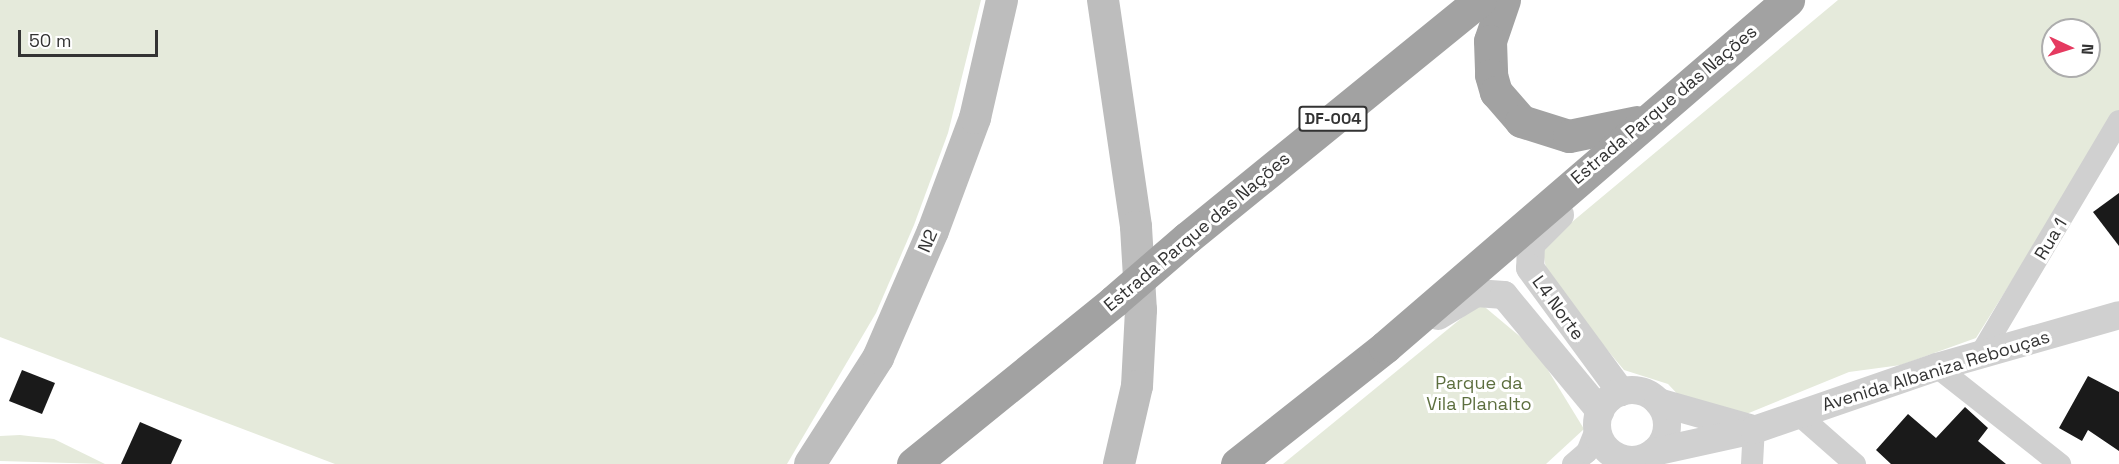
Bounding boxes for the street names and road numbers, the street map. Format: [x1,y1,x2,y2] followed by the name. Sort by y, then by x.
[1567,21,1761,189] street label: Estrada Parque das Nações
[1297,106,1369,132] road number: DF-004
[1100,148,1294,316] street label: Estrada Parque das Nações
[2030,214,2072,264] street label: Rua 1
[914,226,942,256] street label: N2
[1527,272,1589,344] street label: L4 Norte
[1820,326,2052,416] street label: Avenida Albaniza Rebouças

